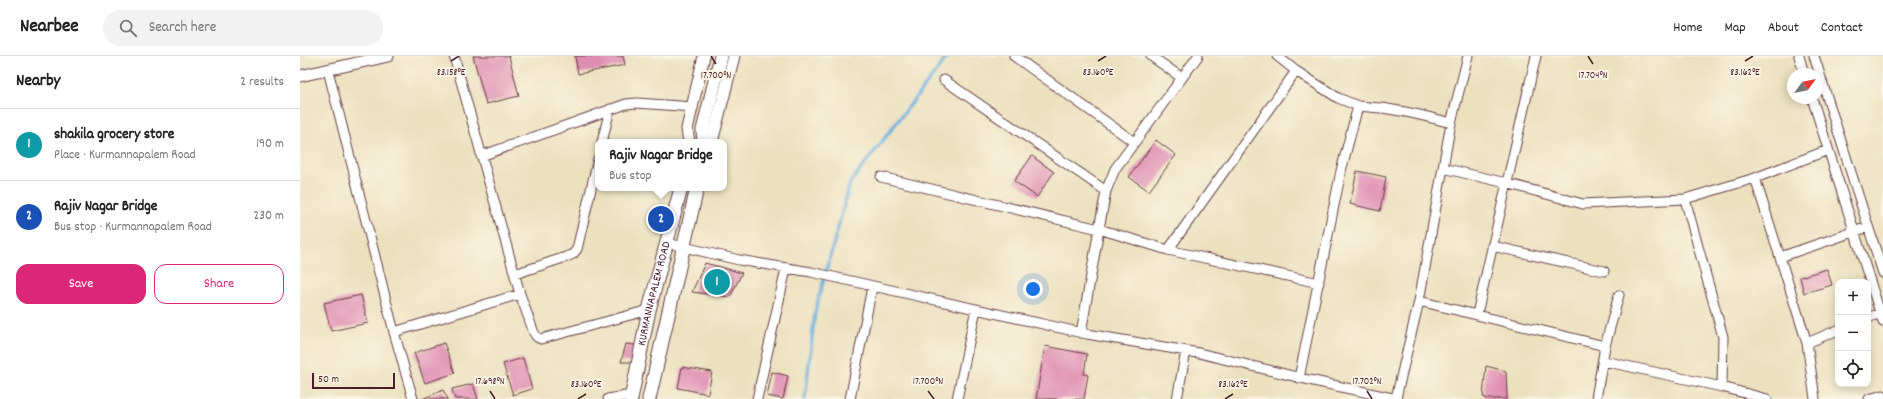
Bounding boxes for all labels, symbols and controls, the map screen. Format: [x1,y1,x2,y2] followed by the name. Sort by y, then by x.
[103,10,383,46] search box
[20,14,79,41] text: Nearbee
[117,17,139,39] icon: search
[149,17,216,39] text: Search here
[1673,18,1702,38] text: Home
[1724,18,1746,38] text: Map
[1768,18,1799,38] text: About
[1821,18,1863,38] text: Contact
[437,66,466,80] text: 83.158°E
[1083,66,1114,80] text: 83.160°E
[1730,66,1760,80] text: 83.162°E
[1787,68,1823,104] north arrow
[701,69,731,83] text: 17.700°N
[1578,69,1608,83] text: 17.704°N
[16,70,60,94] text: Nearby
[240,73,284,92] text: 2 results
[54,124,174,146] text: shakila grocery store
[28,135,30,154] text: 1
[256,135,284,154] text: 190 m
[595,139,727,191] popup
[609,145,713,167] text: Rajiv Nagar Bridge
[54,146,196,165] text: Place · Kurmannapalem Road
[609,167,652,186] text: Bus stop
[54,196,157,218] text: Rajiv Nagar Bridge
[648,204,674,234] pin: 2
[26,207,32,226] text: 2
[254,207,284,226] text: 230 m
[54,218,212,237] text: Bus stop · Kurmannapalem Road
[633,239,675,347] street label: KURMANNAPALEM ROAD
[16,264,146,304] button: Save
[154,264,284,304] button: Share
[704,267,730,297] pin: 1
[1023,279,1043,299] your location
[1835,279,1871,387] map controls
[1835,279,1871,315] button: +
[1835,315,1871,351] button: −
[1835,351,1871,387] button: locate
[312,371,395,390] scale bar
[318,372,339,388] text: 50 m
[475,375,505,389] text: 17.698°N
[913,375,943,389] text: 17.700°N
[1352,375,1382,389] text: 17.702°N
[571,378,602,392] text: 83.160°E
[1218,378,1248,392] text: 83.162°E

